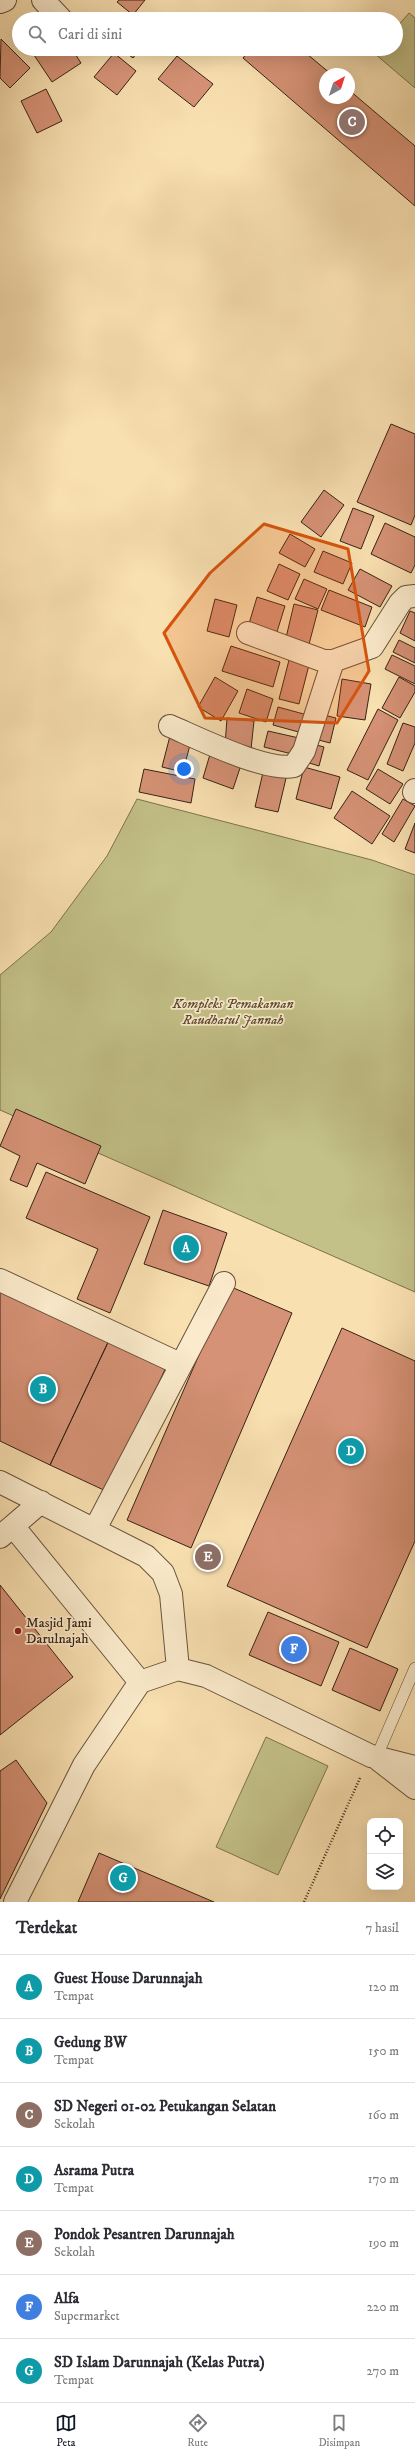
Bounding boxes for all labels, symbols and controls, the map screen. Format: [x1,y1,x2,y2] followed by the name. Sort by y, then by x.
[12,12,403,56] search box
[26,23,48,45] icon: search
[58,25,122,44] text: Cari di sini
[319,68,355,104] north arrow
[339,107,365,137] pin: C
[174,759,194,779] your location
[171,995,294,1029] park label: Kompleks Pemakaman Raudhatul Jannah
[173,1233,199,1263] pin: A
[30,1374,56,1404] pin: B
[338,1436,364,1466] pin: D
[195,1542,221,1572] pin: E
[26,1614,92,1648] place label: Masjid Jami Darulnajah
[13,1626,23,1636] marker: Masjid Jami Darulnajah
[281,1634,307,1664] pin: F
[367,1818,403,1890] map controls
[367,1818,403,1854] button: locate
[367,1854,403,1890] button: layers
[110,1863,136,1893] pin: G
[16,1917,77,1939] text: Terdekat
[365,1920,399,1936] text: 7 hasil
[54,1969,203,1988] text: Guest House Darunnajah
[25,1979,33,1995] text: A
[368,1979,399,1995] text: 120 m
[54,1988,94,2004] text: Tempat
[54,2033,127,2052] text: Gedung BW
[25,2043,33,2059] text: B
[368,2043,399,2059] text: 150 m
[54,2052,94,2068] text: Tempat
[54,2097,276,2116] text: SD Negeri 01-02 Petukangan Selatan
[25,2107,33,2123] text: C
[368,2107,399,2123] text: 160 m
[54,2116,95,2132] text: Sekolah
[54,2161,134,2180] text: Asrama Putra
[24,2171,34,2187] text: D
[368,2171,399,2187] text: 170 m
[54,2180,94,2196] text: Tempat
[54,2225,235,2244] text: Pondok Pesantren Darunnajah
[24,2235,34,2251] text: E
[368,2235,399,2251] text: 190 m
[54,2244,95,2260] text: Sekolah
[54,2289,79,2308] text: Alfa
[25,2299,33,2315] text: F
[367,2299,399,2315] text: 220 m
[54,2308,120,2324] text: Supermarket
[54,2353,265,2372] text: SD Islam Darunnajah (Kelas Putra)
[24,2363,34,2379] text: G
[367,2363,399,2379] text: 270 m
[54,2372,94,2388] text: Tempat
[55,2412,77,2450] tab: Peta
[187,2412,209,2450] tab: Rute
[318,2412,360,2450] tab: Disimpan

